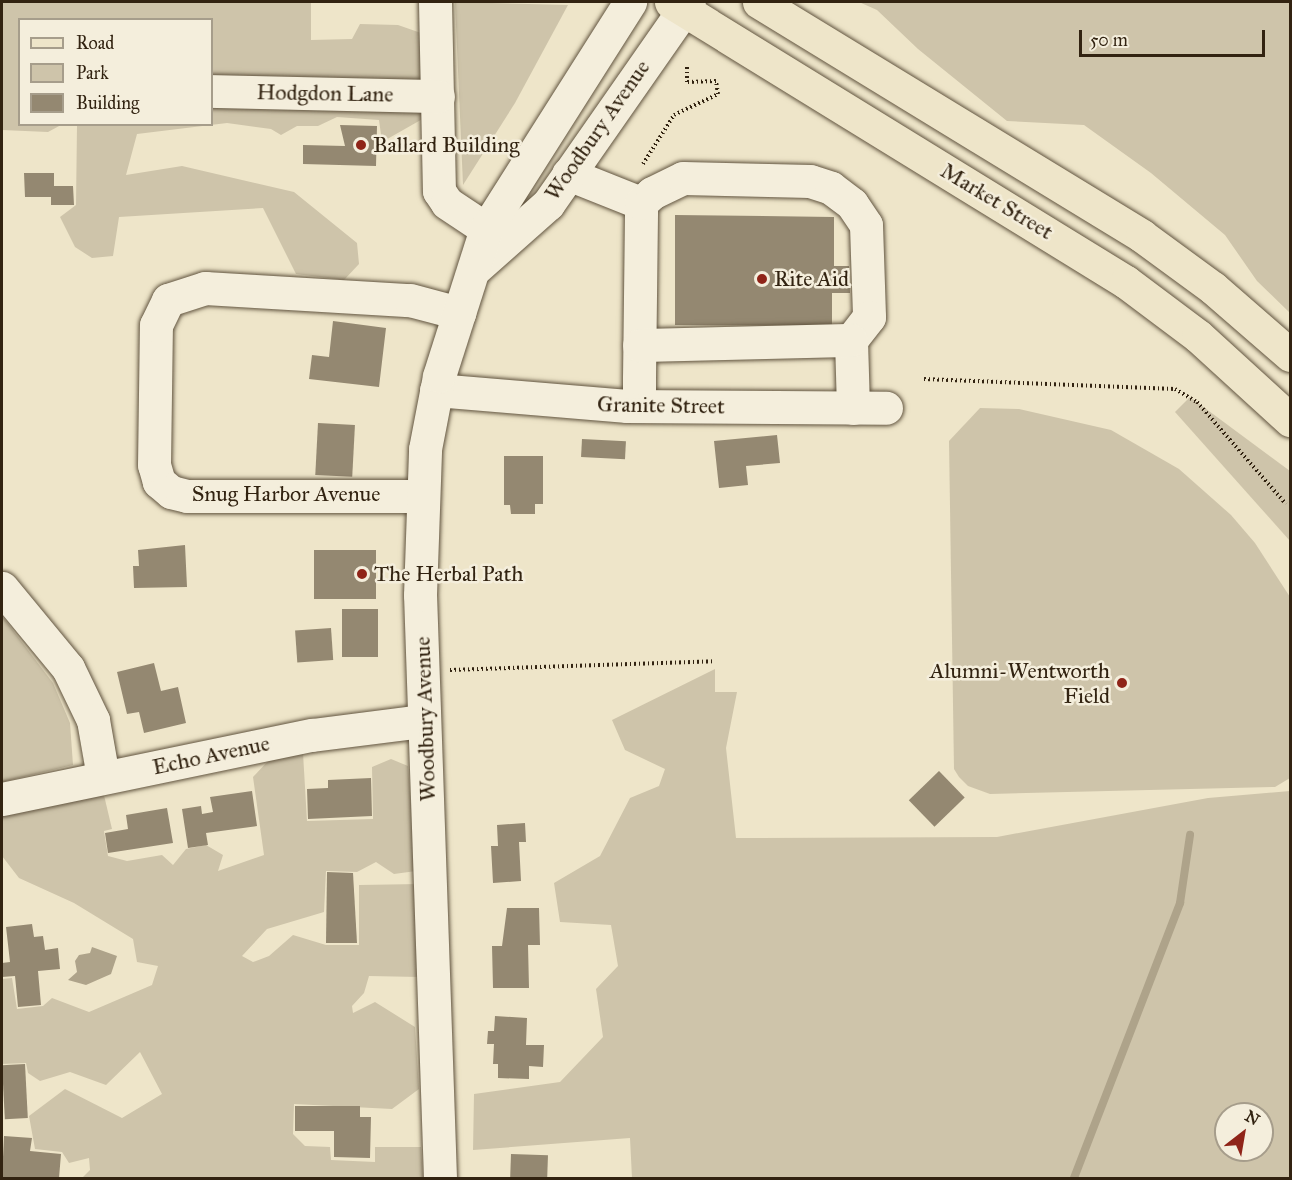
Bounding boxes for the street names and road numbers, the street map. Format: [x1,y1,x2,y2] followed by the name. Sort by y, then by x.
[539,55,655,205] street label: Woodbury Avenue
[256,79,394,107] street label: Hodgdon Lane
[936,157,1058,245] street label: Market Street
[597,391,725,419] street label: Granite Street
[192,481,380,507] street label: Snug Harbor Avenue
[409,636,441,802] street label: Woodbury Avenue
[150,730,272,780] street label: Echo Avenue

